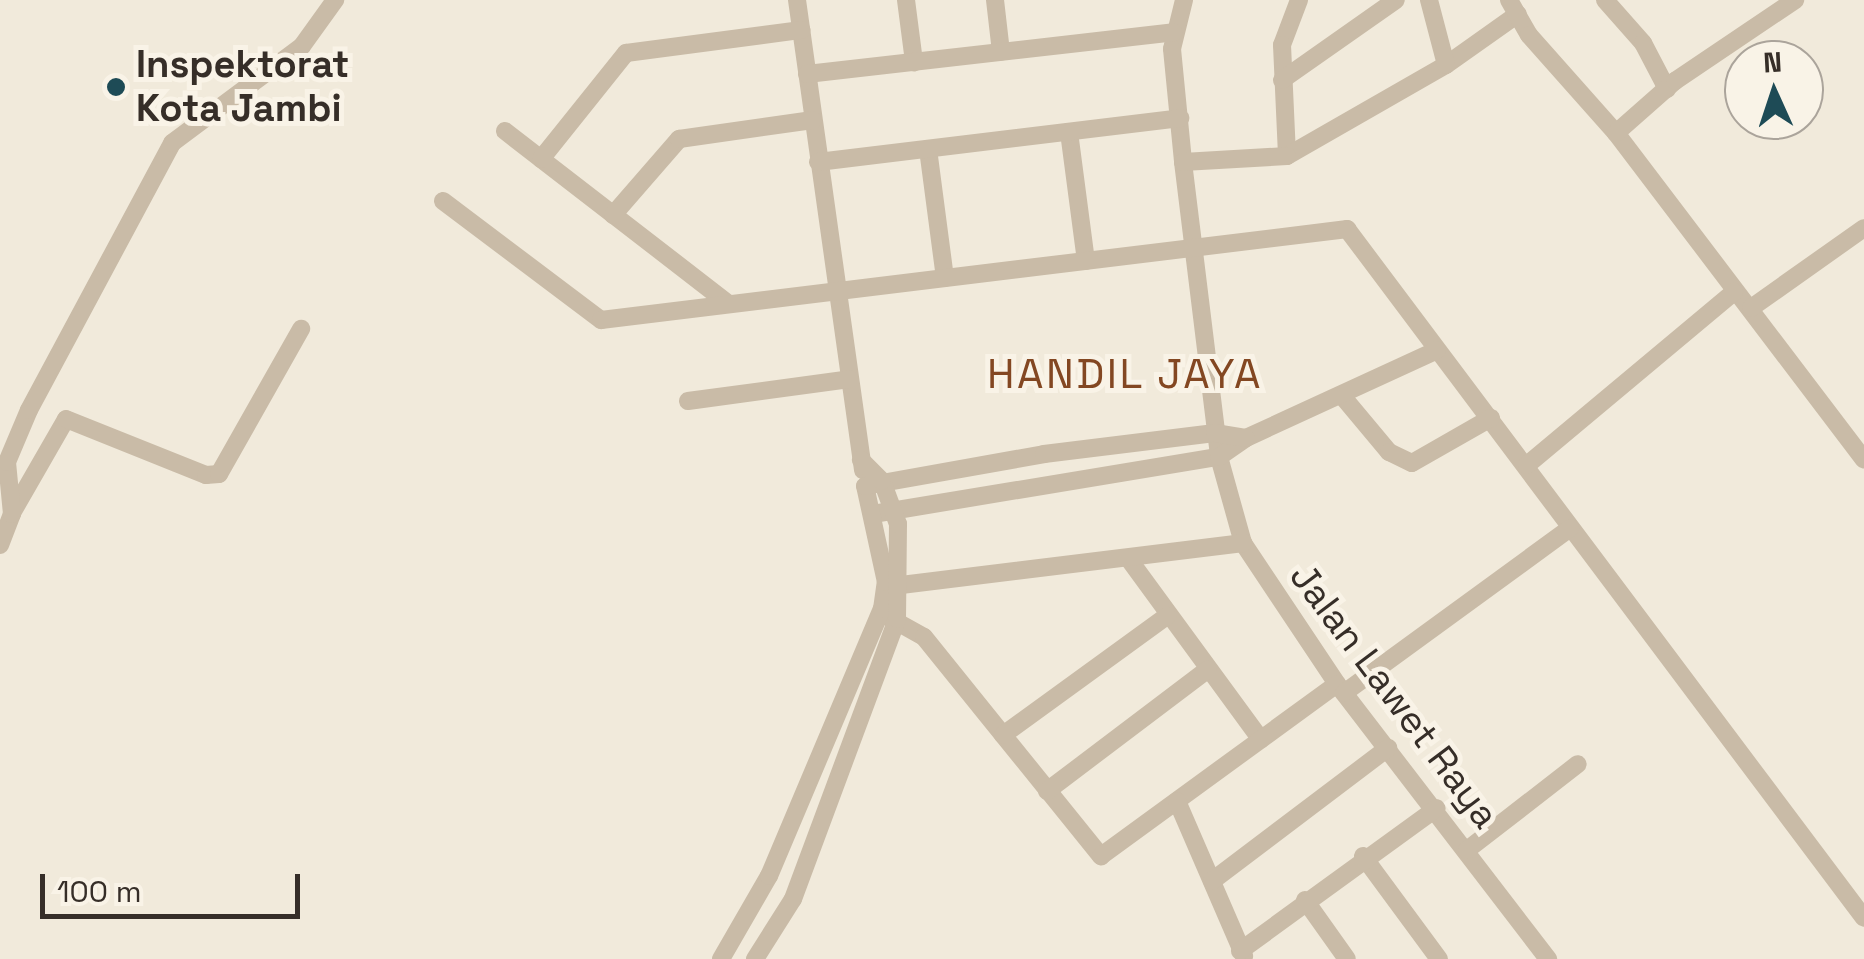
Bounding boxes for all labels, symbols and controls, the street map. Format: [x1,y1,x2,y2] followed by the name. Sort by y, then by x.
[1724,40,1824,140] north arrow
[136,42,349,132] place label: Inspektorat Kota Jambi
[1762,44,1783,81] text: N
[105,76,127,98] marker: Inspektorat Kota Jambi
[986,349,1264,399] district label: HANDIL JAYA
[1280,555,1508,837] street label: Jalan Lawet Raya
[45,854,305,916] scale bar
[57,872,142,911] text: 100 m

